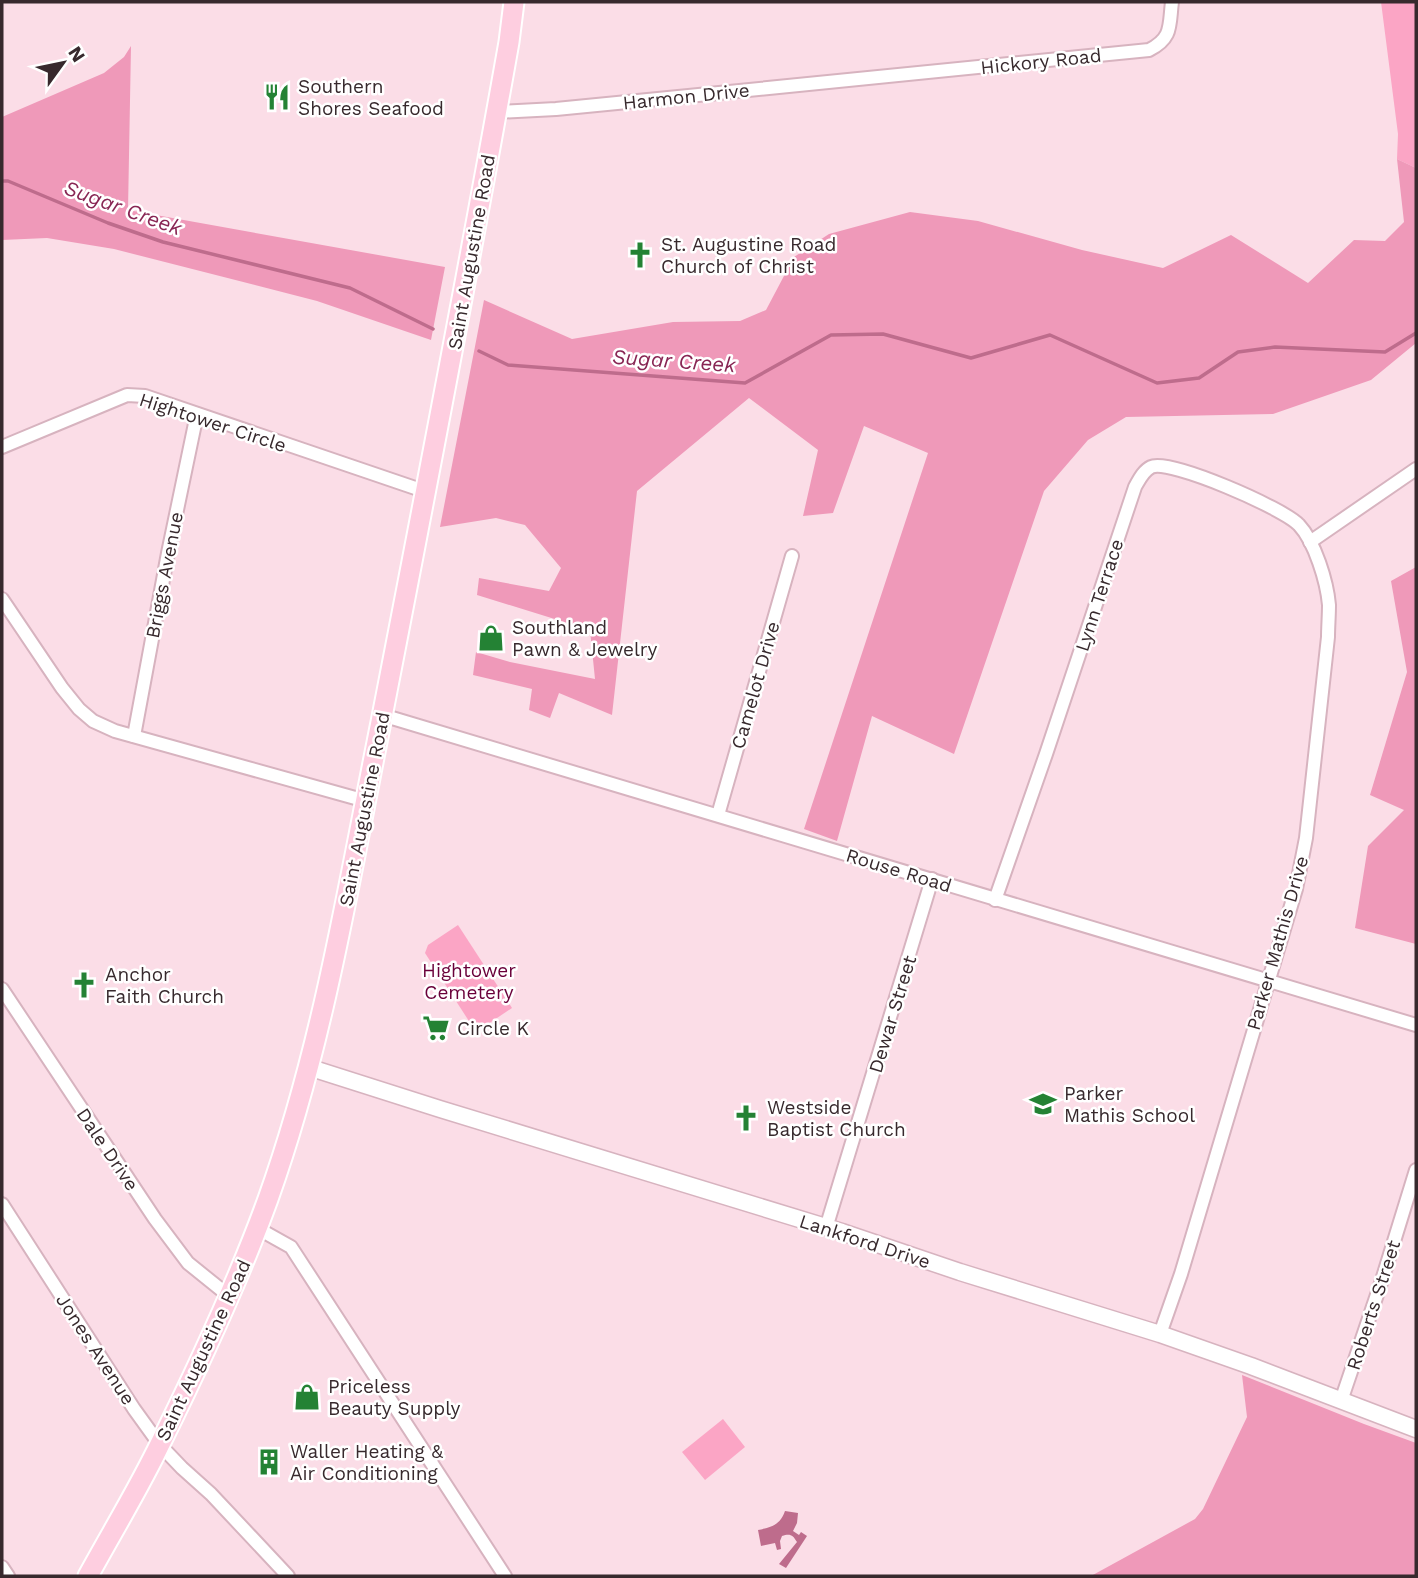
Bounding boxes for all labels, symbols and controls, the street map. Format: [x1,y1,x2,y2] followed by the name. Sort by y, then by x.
[28,28,98,98] north arrow
[63,42,90,66] text: N
[979,44,1103,79] street label: Hickory Road
[298,75,444,120] place label: Southern Shores Seafood
[622,78,751,115] street label: Harmon Drive
[262,82,292,112] restaurant icon: Southern Shores Seafood
[443,153,500,351] street label: Saint Augustine Road
[61,175,186,241] water label: Sugar Creek
[661,233,836,278] place label: St. Augustine Road Church of Christ
[625,240,655,270] church icon: St. Augustine Road Church of Christ
[611,344,737,377] water label: Sugar Creek
[136,388,289,457] street label: Hightower Circle
[141,510,188,640] street label: Briggs Avenue
[1070,536,1128,654] street label: Lynn Terrace
[512,616,658,661] place label: Southland Pawn & Jewelry
[726,619,785,752] street label: Camelot Drive
[476,623,506,653] shop icon: Southland Pawn & Jewelry
[334,710,395,908] street label: Saint Augustine Road
[843,844,954,897] street label: Rouse Road
[1242,853,1313,1033] street label: Parker Mathis Drive
[864,952,921,1076] street label: Dewar Street
[422,959,516,1004] park label: Hightower Cemetery
[105,963,224,1008] place label: Anchor Faith Church
[69,970,99,1000] church icon: Anchor Faith Church
[421,1013,451,1043] supermarket icon: Circle K
[457,1017,529,1040] place label: Circle K
[1064,1082,1195,1127] place label: Parker Mathis School
[1028,1089,1058,1119] school or university icon: Parker Mathis School
[767,1096,906,1141] place label: Westside Baptist Church
[71,1103,144,1195] street label: Dale Drive
[731,1103,761,1133] church icon: Westside Baptist Church
[796,1209,933,1273] street label: Lankford Drive
[1342,1237,1405,1373] street label: Roberts Street
[151,1256,256,1445] street label: Saint Augustine Road
[51,1289,140,1409] street label: Jones Avenue
[328,1375,461,1420] place label: Priceless Beauty Supply
[292,1382,322,1412] shop icon: Priceless Beauty Supply
[290,1440,443,1485] place label: Waller Heating & Air Conditioning
[254,1447,284,1477] building icon: Waller Heating & Air Conditioning

